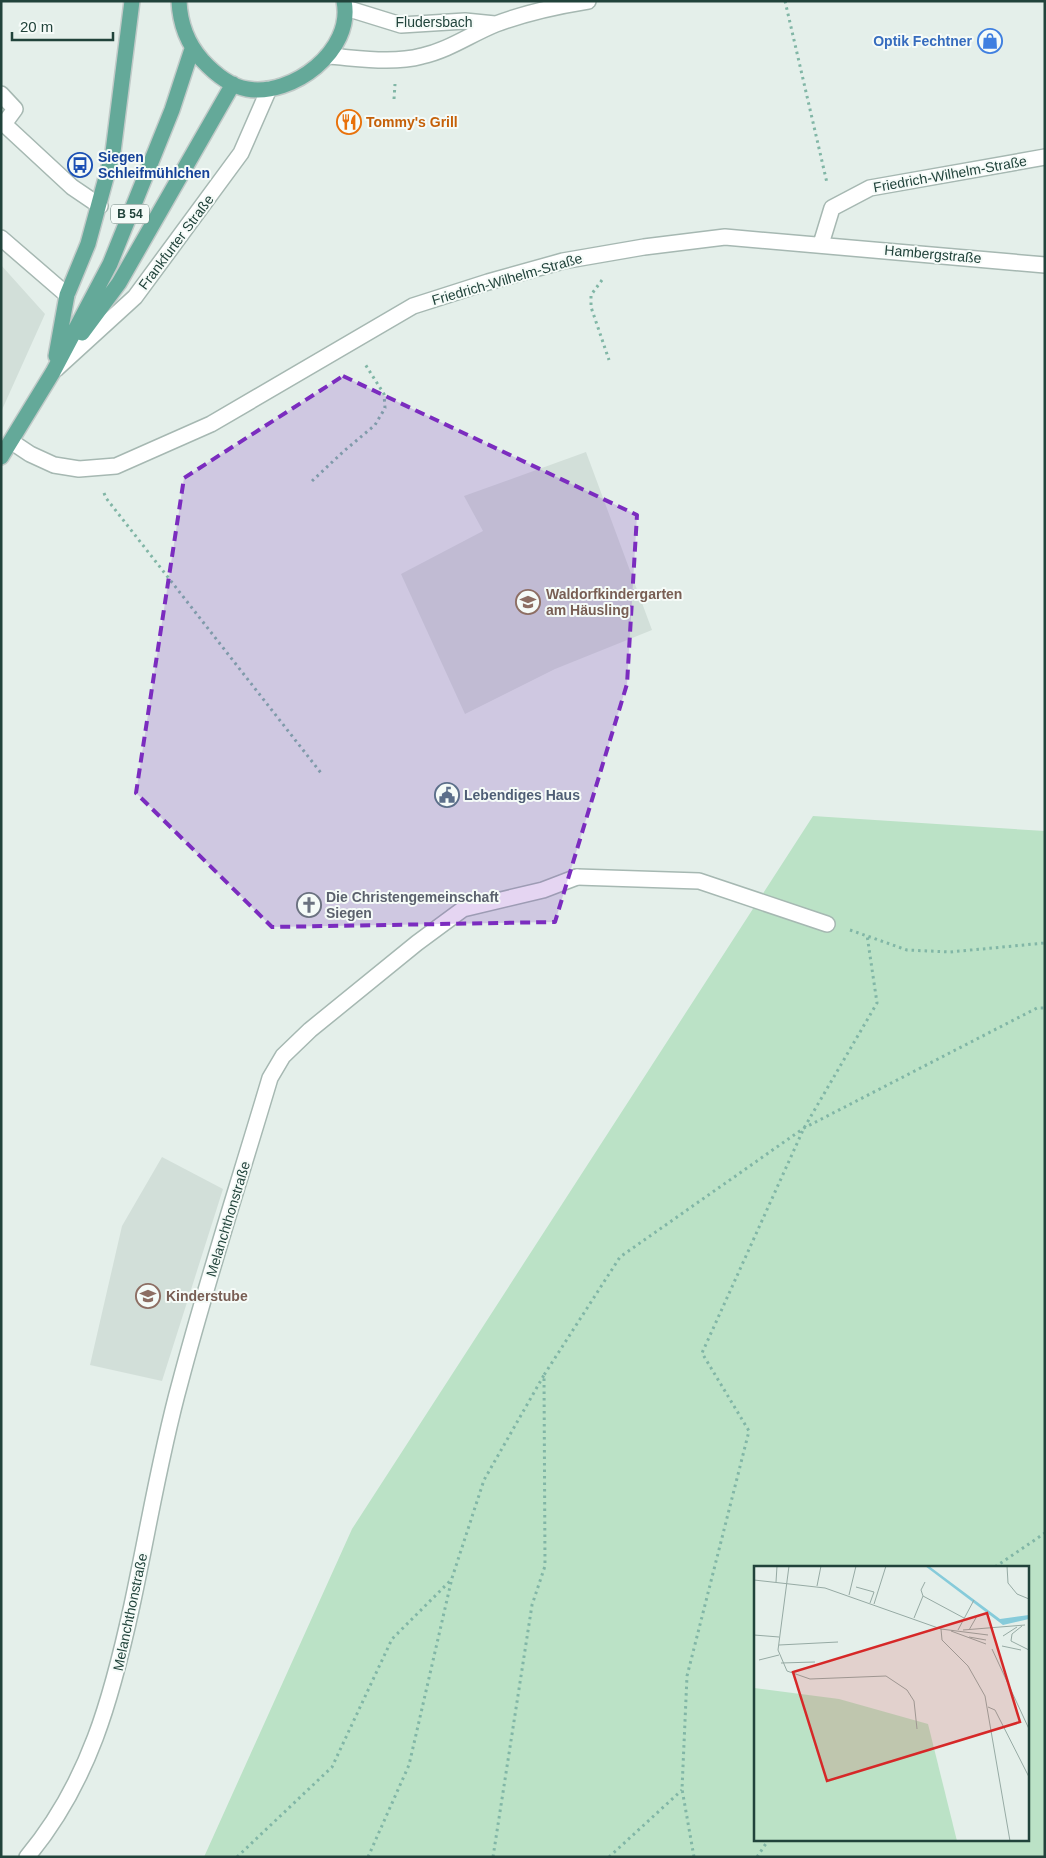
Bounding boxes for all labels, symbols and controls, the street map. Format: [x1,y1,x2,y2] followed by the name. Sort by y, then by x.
[12,10,114,42] scale bar
[395,14,473,30] street label: Fludersbach
[20,18,53,35] text: 20 m
[977,28,1003,54] shop icon: Optik Fechtner
[873,33,973,49] place label: Optik Fechtner
[336,109,362,135] restaurant icon: Tommy's Grill
[366,114,458,130] place label: Tommy's Grill
[98,149,210,181] place label: Siegen Schleifmühlchen
[67,152,93,178] bus stop icon: Siegen Schleifmühlchen
[872,153,1028,195] street label: Friedrich-Wilhelm-Straße
[135,191,217,292] street label: Frankfurter Straße
[111,204,149,223] road number: B 54
[884,242,982,266] street label: Hambergstraße
[430,250,584,308] street label: Friedrich-Wilhelm-Straße
[546,586,682,618] place label: Waldorfkindergarten am Häusling
[515,589,541,615] school or university icon: Waldorfkindergarten am Häusling
[434,782,460,808] public building icon: Lebendiges Haus
[464,787,580,803] place label: Lebendiges Haus
[326,889,499,921] place label: Die Christengemeinschaft Siegen
[296,892,322,918] church icon: Die Christengemeinschaft Siegen
[203,1159,253,1279] street label: Melanchthonstraße
[135,1283,161,1309] school or university icon: Kinderstube
[166,1288,248,1304] place label: Kinderstube
[110,1552,150,1672] street label: Melanchthonstraße
[754,1566,1028,1840] inset map

